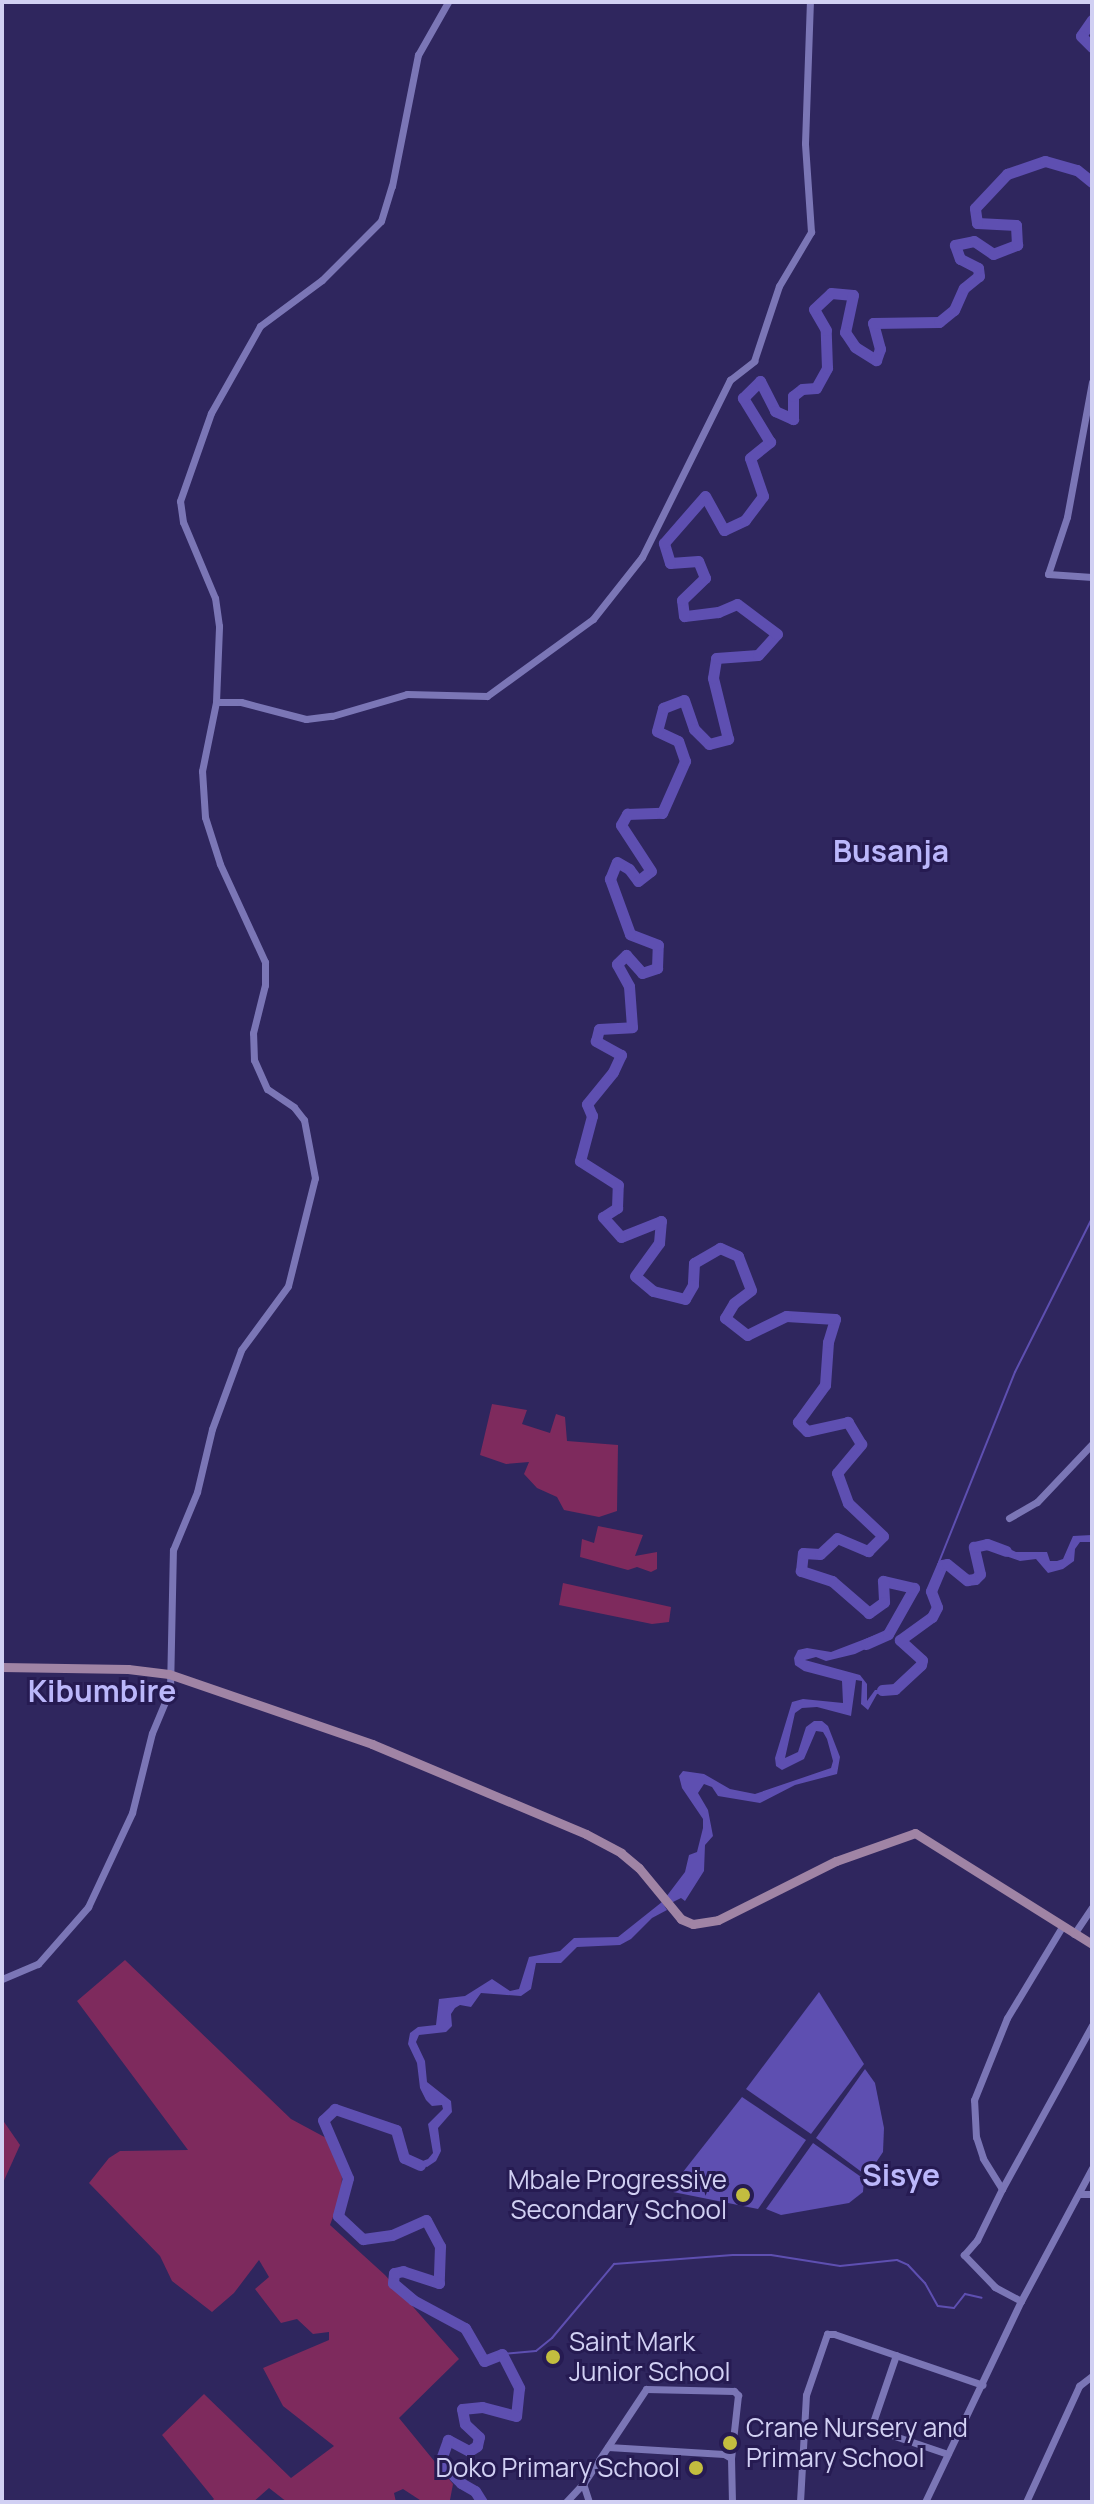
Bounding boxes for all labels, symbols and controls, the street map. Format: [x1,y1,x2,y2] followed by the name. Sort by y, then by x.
[833,833,949,869] district label: Busanja
[28,1673,176,1709] district label: Kibumbire
[862,2157,940,2193] district label: Sisye
[508,2164,727,2226] place label: Mbale Progressive Secondary School
[734,2186,752,2204] marker: Mbale Progressive Secondary School
[569,2326,731,2388] place label: Saint Mark Junior School
[544,2348,562,2366] marker: Saint Mark Junior School
[746,2412,968,2474] place label: Crane Nursery and Primary School
[721,2434,739,2452] marker: Crane Nursery and Primary School
[436,2452,680,2484] place label: Doko Primary School
[687,2459,705,2477] marker: Doko Primary School

